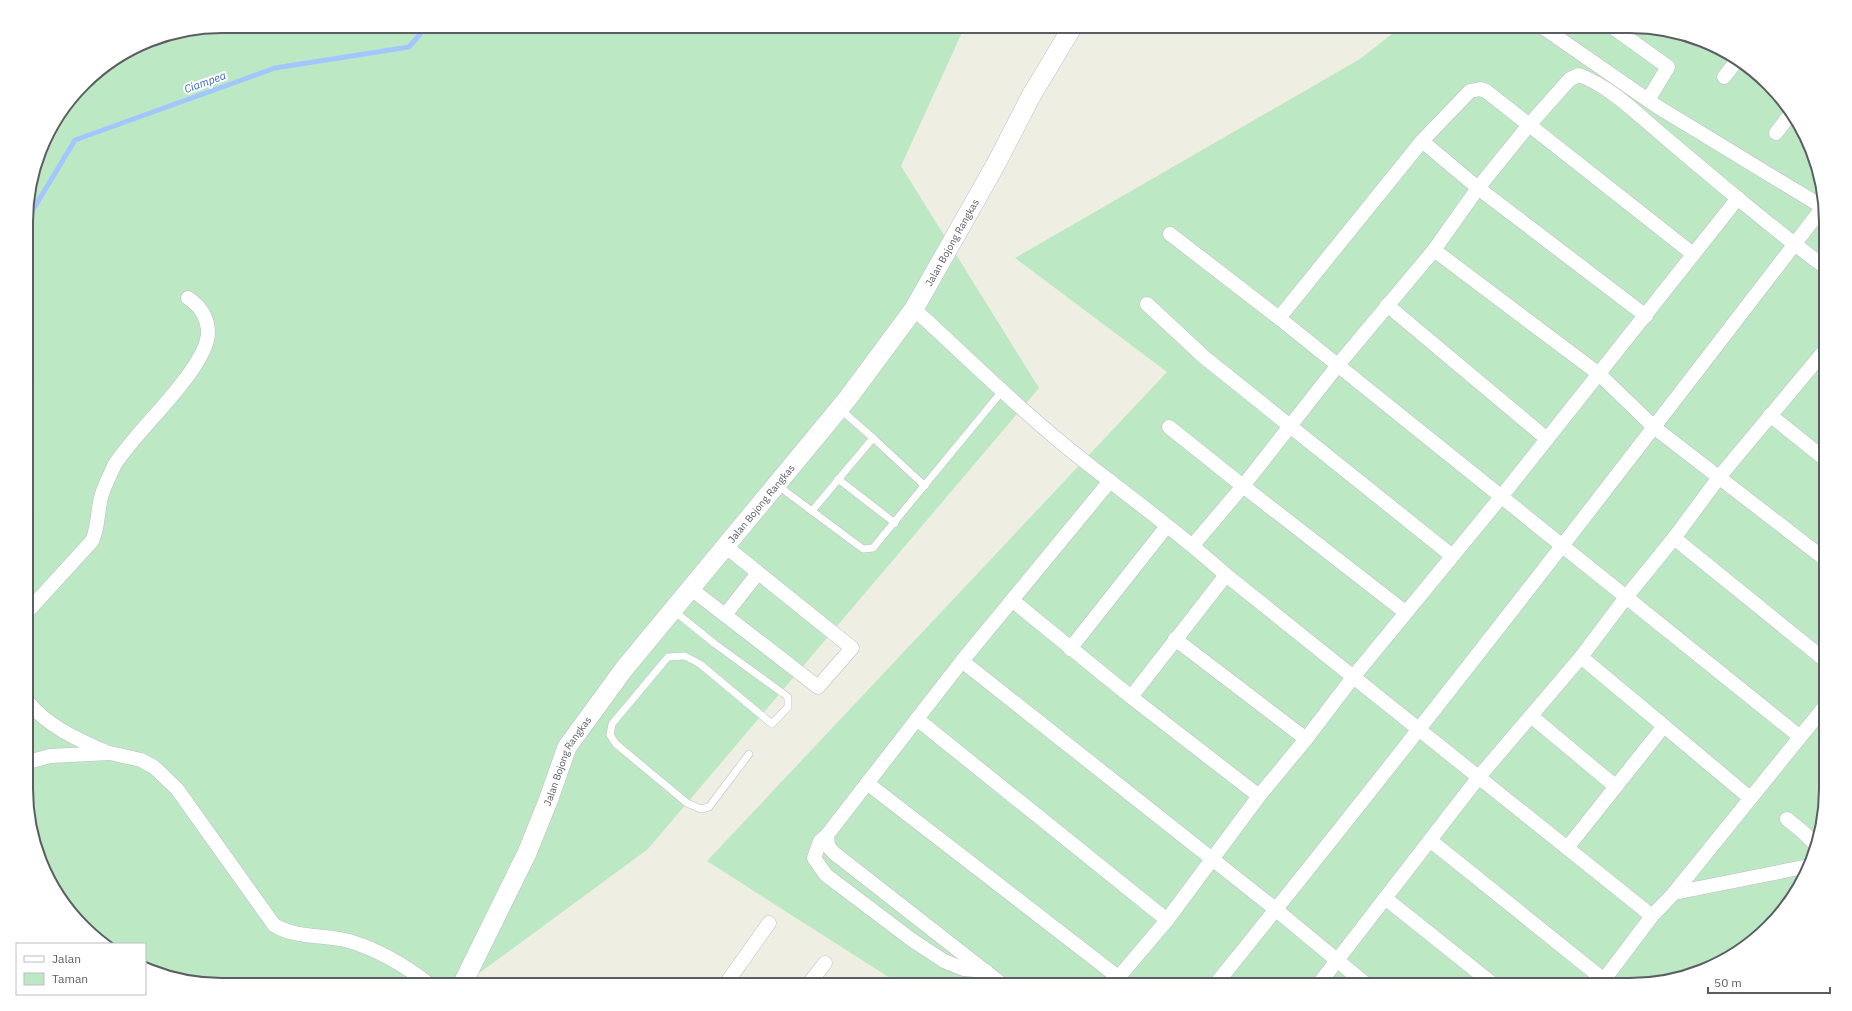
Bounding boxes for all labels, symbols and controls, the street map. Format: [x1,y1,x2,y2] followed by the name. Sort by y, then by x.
[182,68,228,96] water label: Ciampea
[922,197,982,289] street label: Jalan Bojong Rangkas
[725,462,798,546] street label: Jalan Bojong Rangkas
[541,714,594,808] street label: Jalan Bojong Rangkas
[16,943,146,995] legend
[52,951,81,966] text: Jalan
[1708,969,1830,995] scale bar
[52,971,88,986] text: Taman
[1714,975,1742,990] text: 50 m

